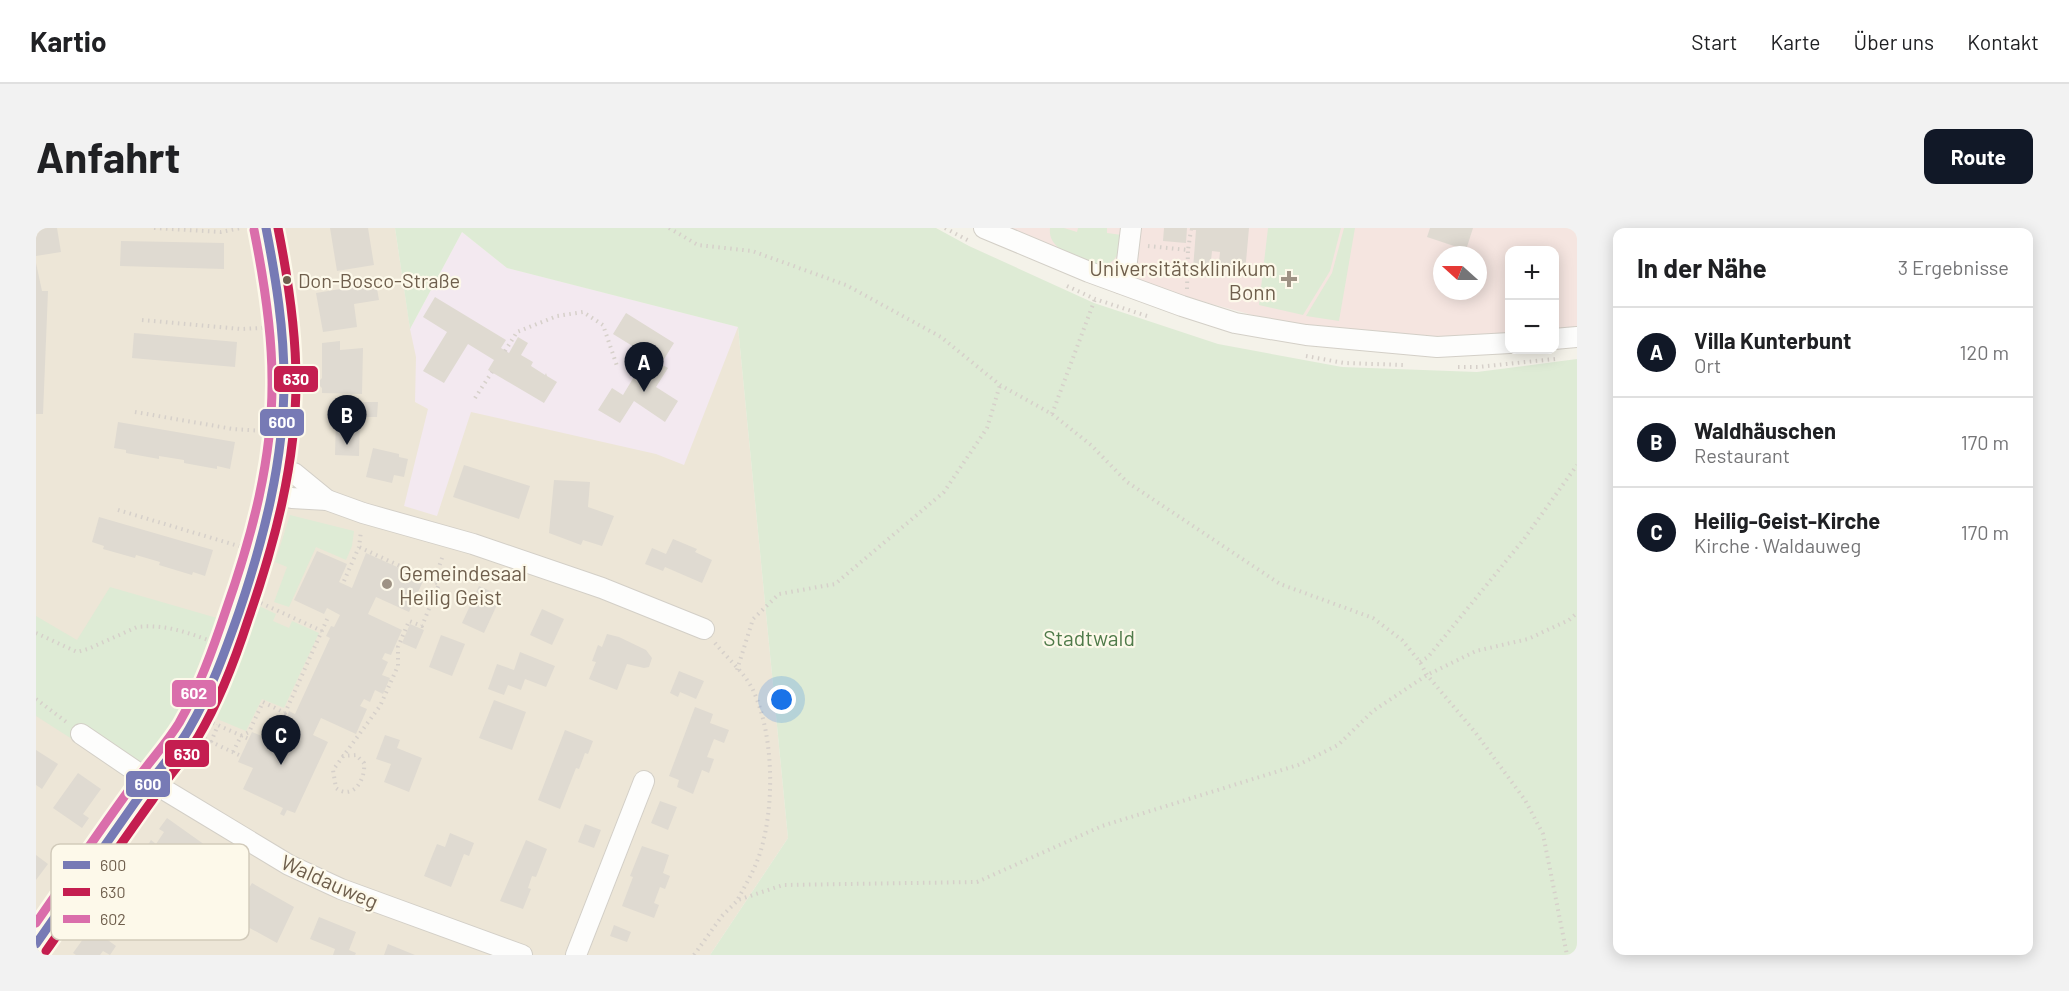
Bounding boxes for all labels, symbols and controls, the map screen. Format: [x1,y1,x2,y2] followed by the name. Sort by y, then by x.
[30,24,107,58] text: Kartio
[1691,29,1738,54] text: Start
[1771,29,1821,54] text: Karte
[1854,29,1934,54] text: Über uns
[1967,29,2039,54] text: Kontakt
[1924,129,2033,184] button: Route
[36,131,181,181] text: Anfahrt
[1433,246,1487,300] north arrow
[1505,246,1559,354] map controls
[1505,246,1559,300] button: +
[1637,252,1767,283] text: In der Nähe
[1089,255,1276,304] place label: Universitätsklinikum Bonn
[1898,255,2009,279] text: 3 Ergebnisse
[298,268,460,292] place label: Don-Bosco-Straße
[1280,270,1298,288] marker: Universitätsklinikum Bonn
[281,274,293,286] marker: Don-Bosco-Straße
[1505,300,1559,354] button: −
[1694,327,1851,353] text: Villa Kunterbunt
[1650,340,1663,364] text: A
[1959,340,2009,364] text: 120 m
[624,342,664,392] pin: A
[1694,353,1721,377] text: Ort
[273,365,319,393] line badge: 630
[283,369,309,388] text: 630
[328,396,366,445] pin: B
[259,408,305,437] line badge: 600
[269,412,295,431] text: 600
[1694,417,1836,443] text: Waldhäuschen
[1650,430,1663,454] text: B
[1961,430,2009,454] text: 170 m
[1694,443,1790,467] text: Restaurant
[1694,507,1880,533] text: Heilig-Geist-Kirche
[1650,520,1663,544] text: C
[1961,520,2009,544] text: 170 m
[1694,533,1861,557] text: Kirche · Waldauweg
[399,560,527,609] place label: Gemeindesaal Heilig Geist
[380,577,394,591] marker: Gemeindesaal Heilig Geist
[1043,625,1135,650] park label: Stadtwald
[171,679,217,708] line badge: 602
[181,683,207,702] text: 602
[767,685,796,714] your location
[262,716,300,765] pin: C
[164,739,210,768] line badge: 630
[174,744,200,763] text: 630
[125,770,171,798] line badge: 600
[135,774,161,793] text: 600
[51,844,249,940] legend
[278,849,382,913] street label: Waldauweg
[100,855,126,874] text: 600
[100,882,126,901] text: 630
[100,909,126,928] text: 602

